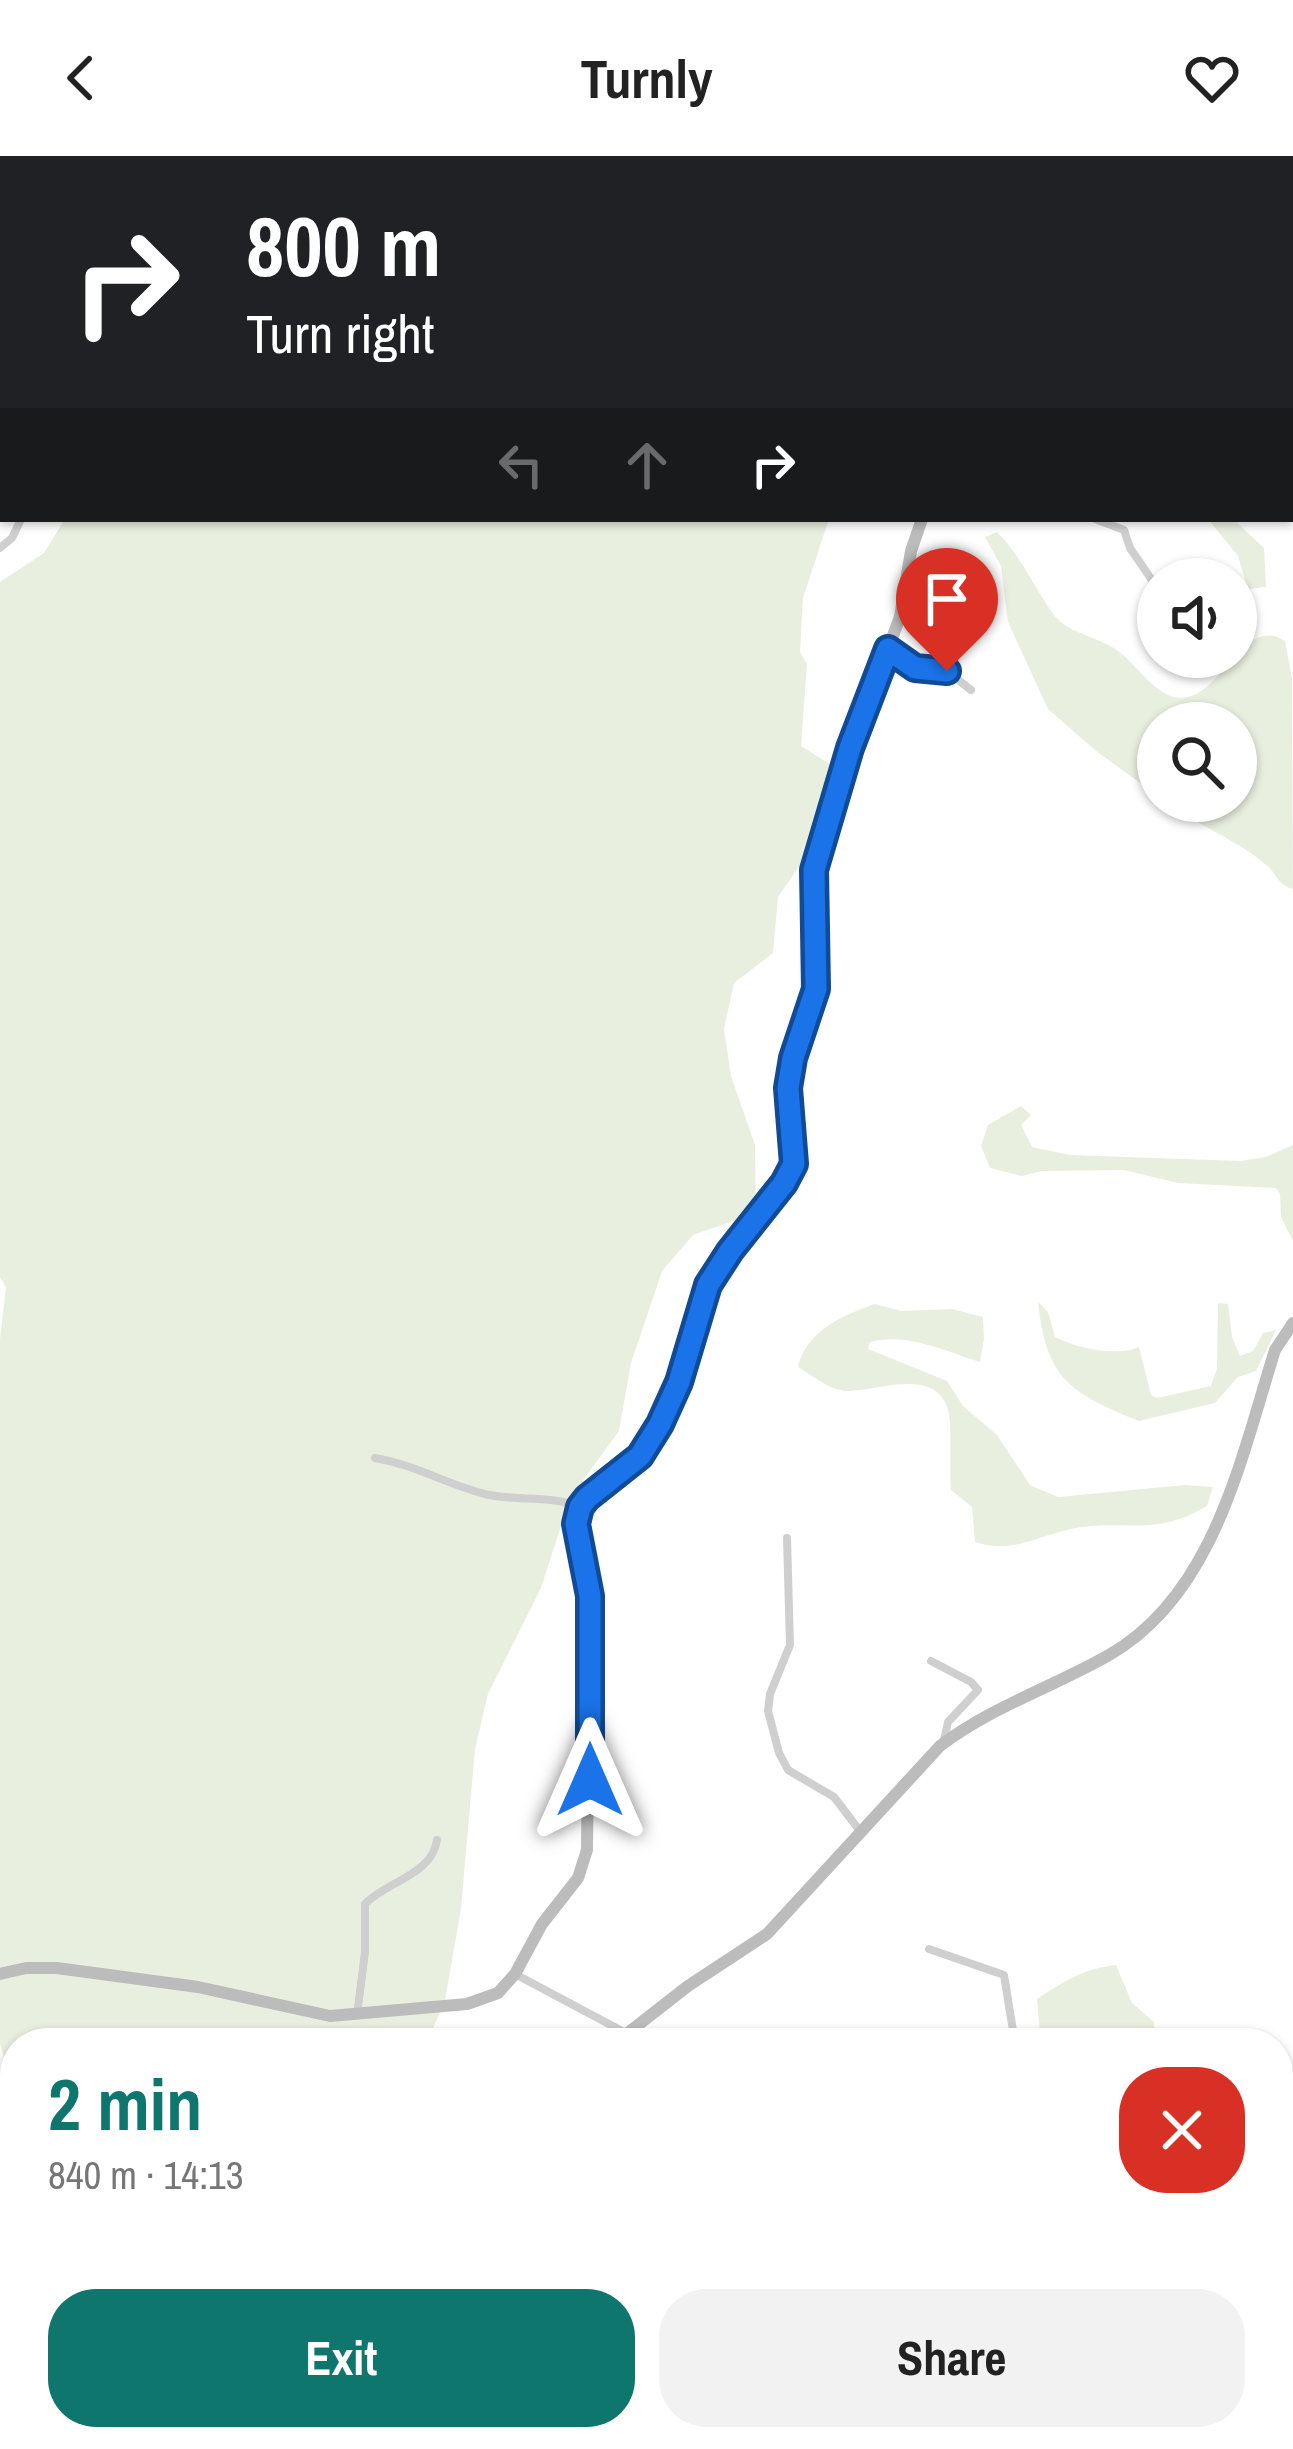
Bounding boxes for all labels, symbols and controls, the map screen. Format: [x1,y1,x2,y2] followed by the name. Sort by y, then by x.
[580,42,713,115] text: Turnly
[48,45,114,111] icon: back
[1179,45,1245,111] icon: heart
[246,189,441,302] text: 800 m
[48,204,204,360] icon: right
[246,297,434,370] text: Turn right
[488,432,554,498] icon: left
[614,432,680,498] icon: ahead
[740,432,806,498] icon: right
[896,548,998,671] pin
[1137,558,1257,822] map controls
[1137,558,1257,678] button: sound
[914,566,980,632] icon: arrive
[1137,702,1257,822] button: search
[527,1717,653,1843] position arrow
[48,2055,202,2152] text: 2 min
[1119,2067,1245,2193] button: close
[48,2149,244,2201] text: 840 m · 14:13
[48,2289,635,2427] button: Exit
[659,2289,1245,2427] button: Share

